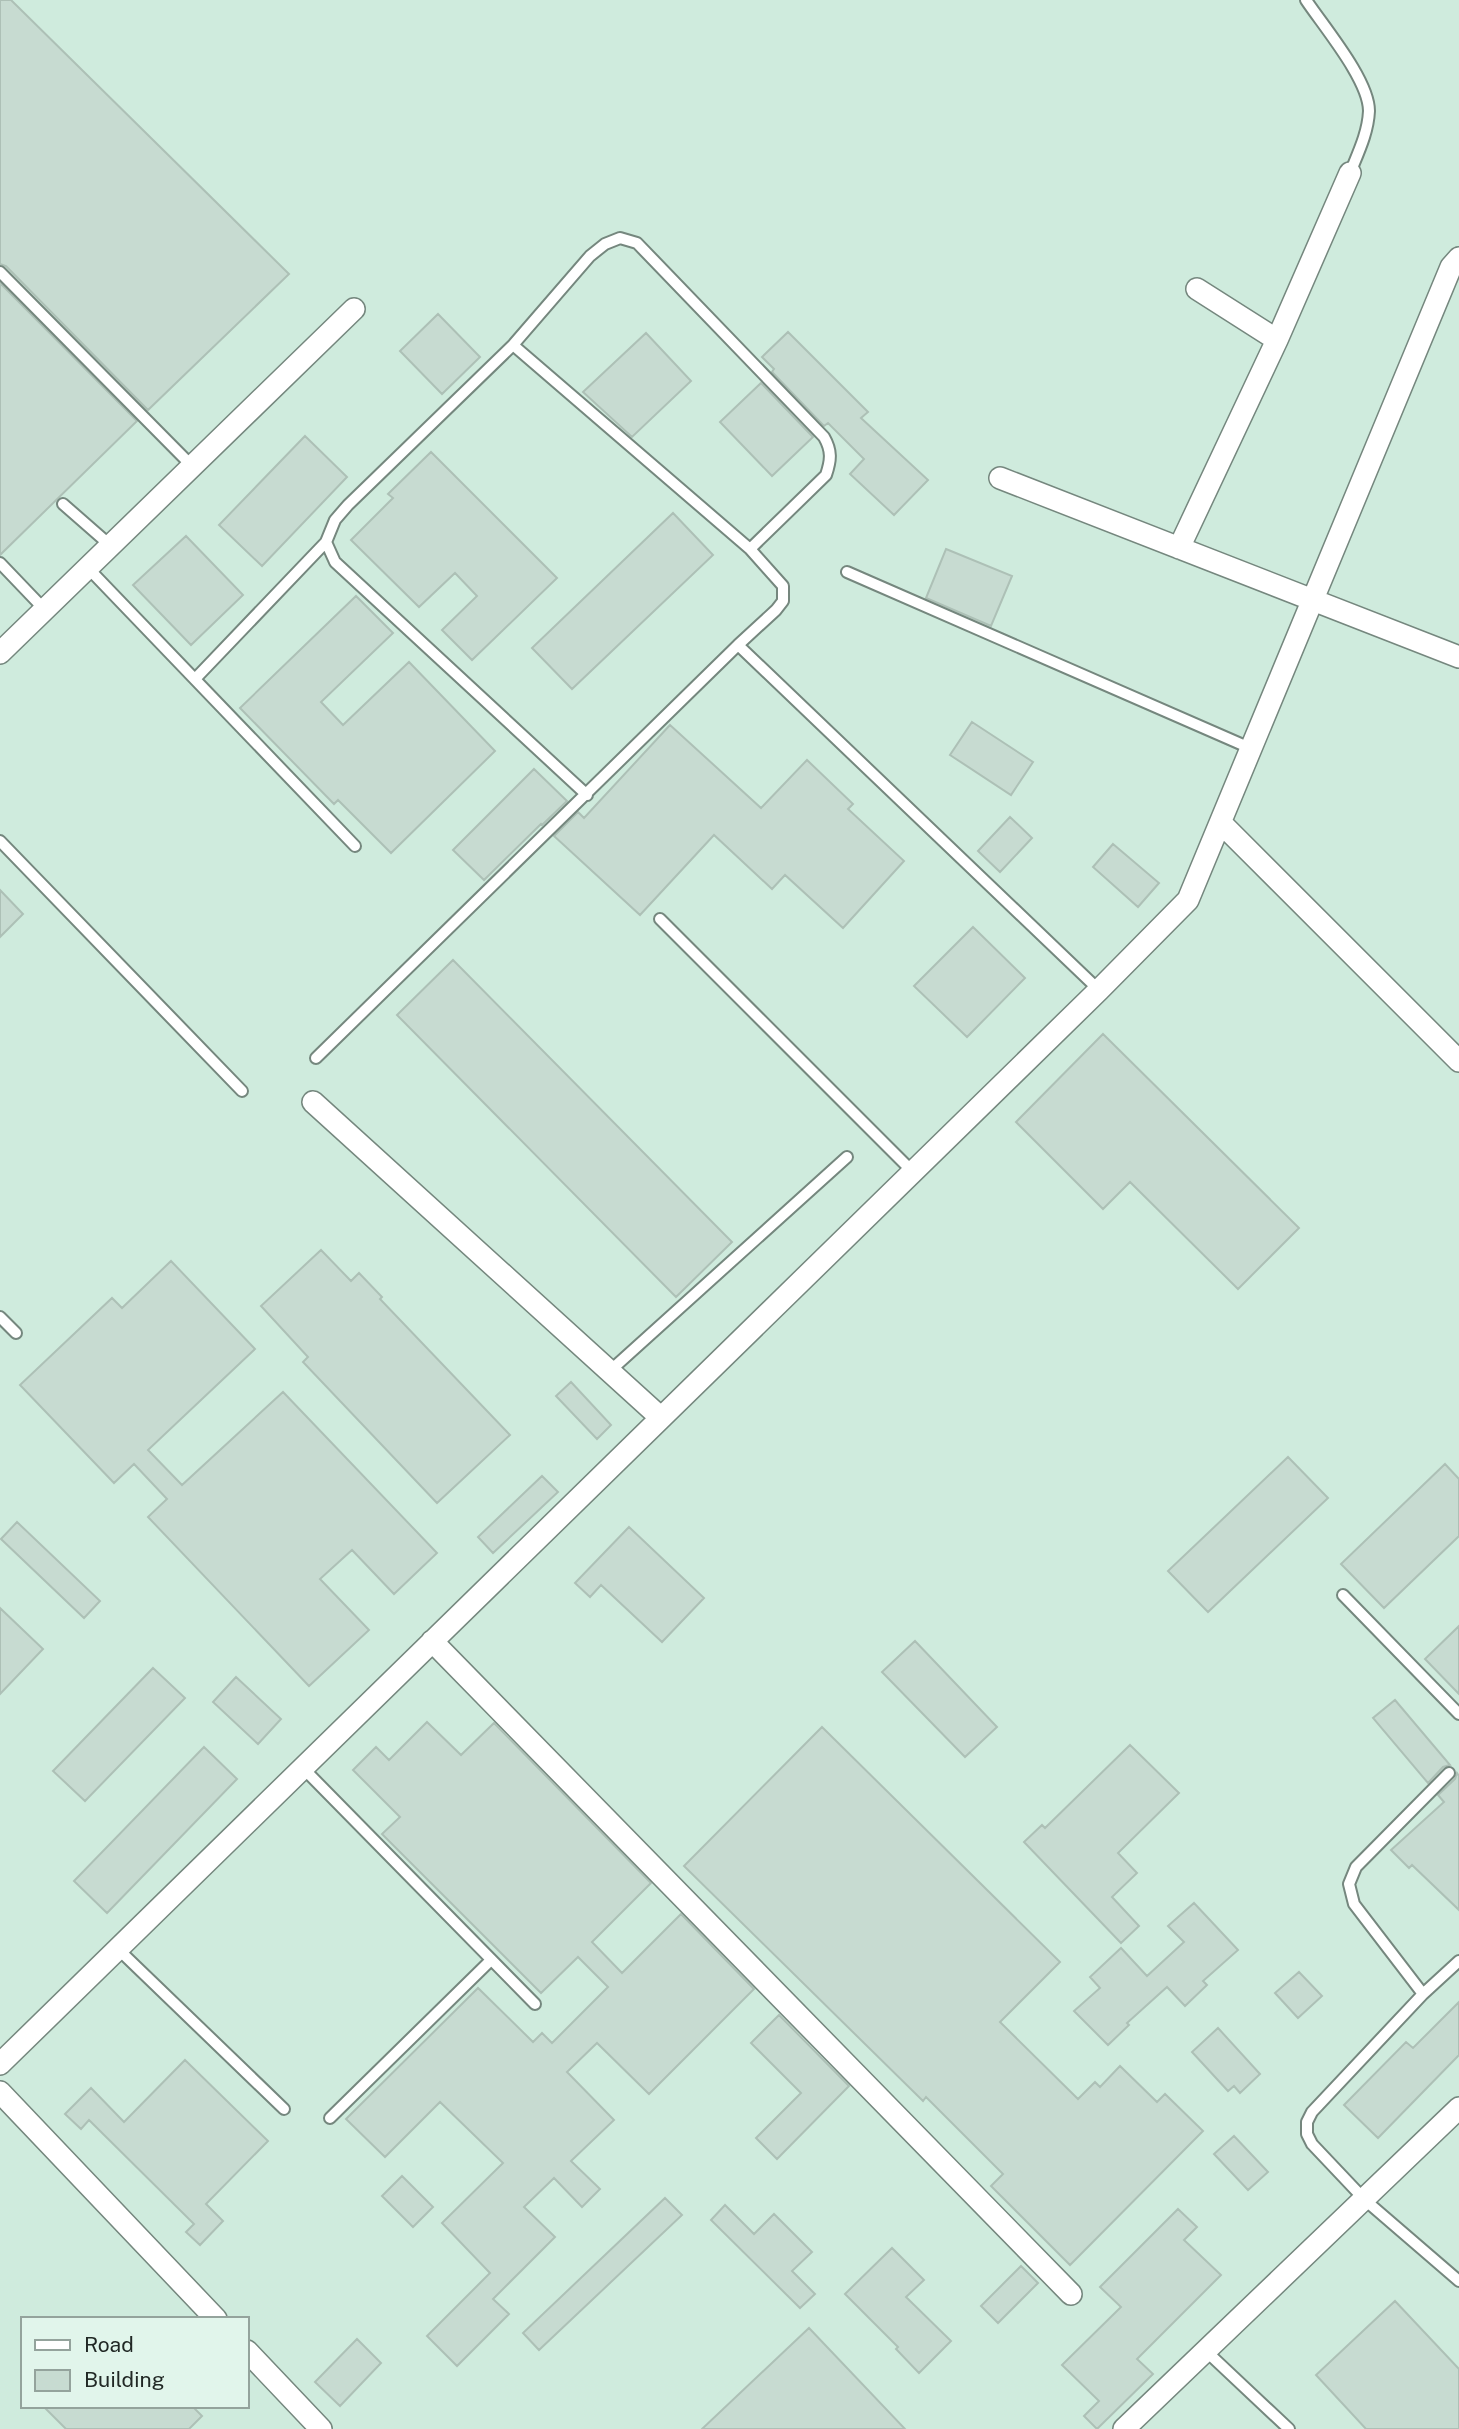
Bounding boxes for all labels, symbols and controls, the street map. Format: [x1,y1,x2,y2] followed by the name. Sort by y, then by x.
[21,2317,248,2408] legend
[84,2332,134,2357] text: Road
[84,2367,165,2392] text: Building

